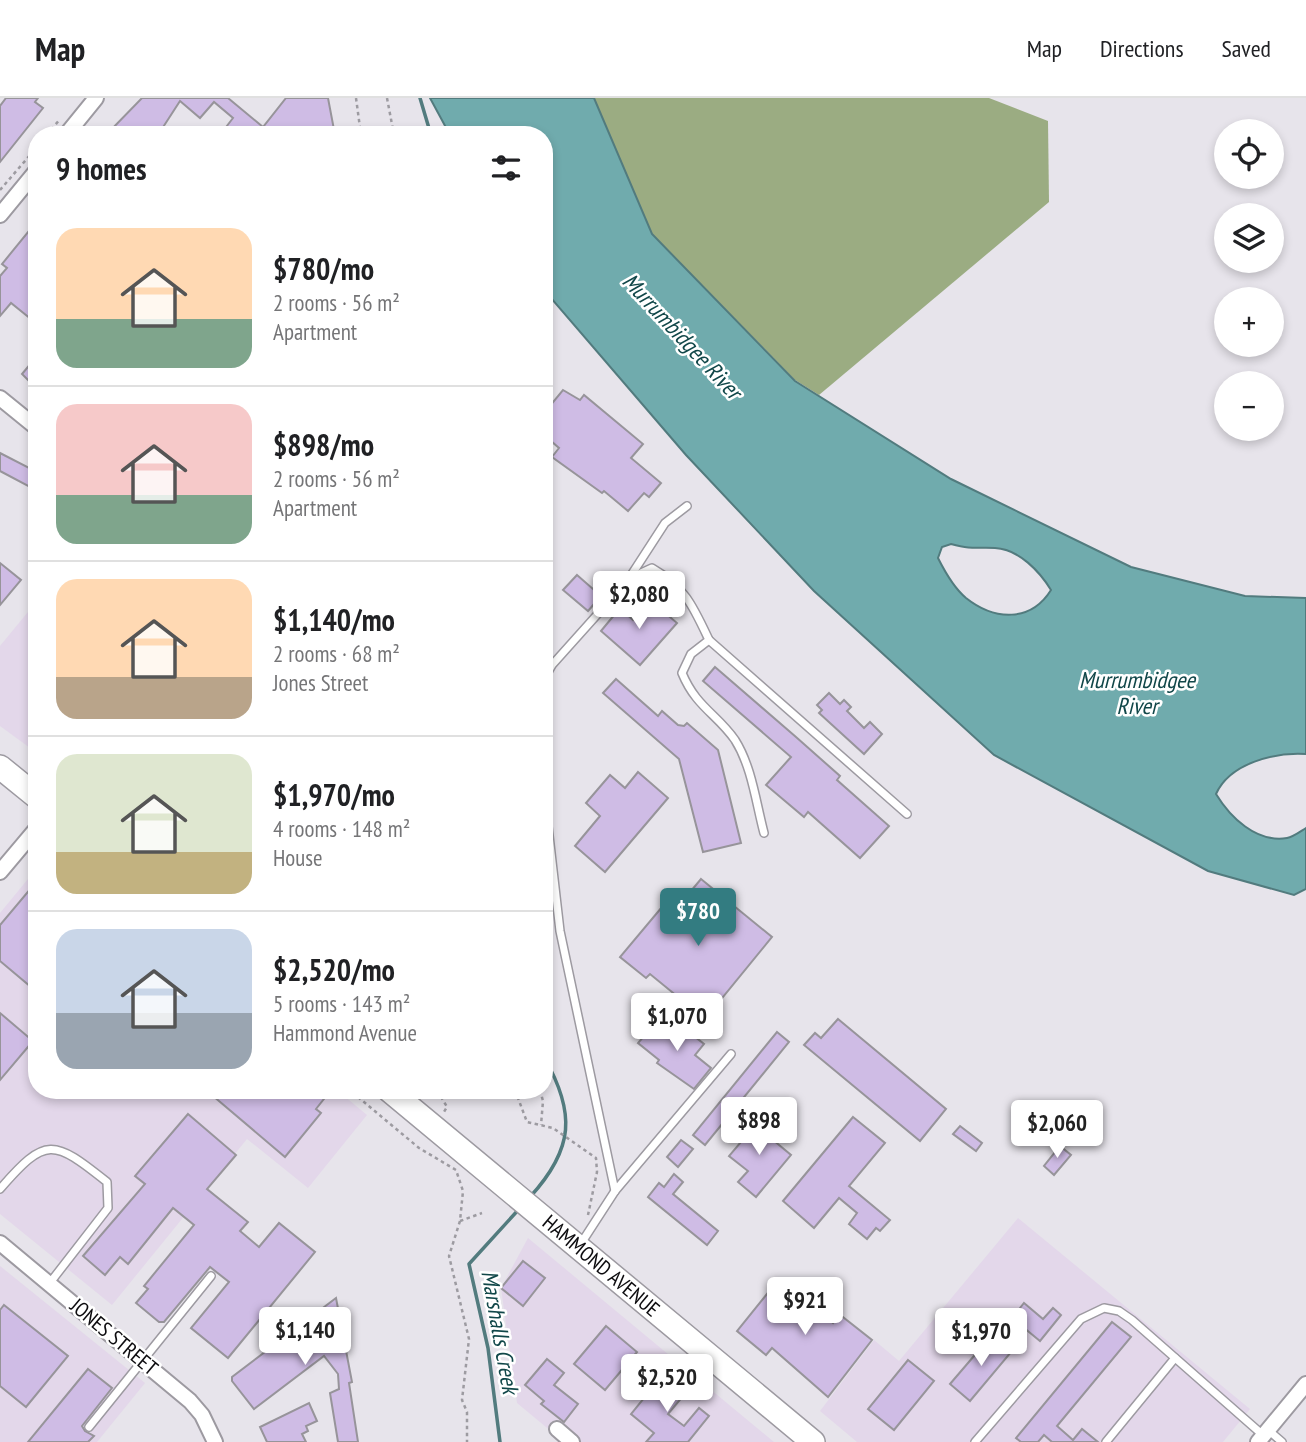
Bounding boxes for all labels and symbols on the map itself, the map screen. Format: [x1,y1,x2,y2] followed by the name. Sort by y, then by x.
[617,267,751,407] water label: Murrumbidgee River
[582,572,696,631] pin: $2,080
[1079,665,1196,720] water label: Murrumbidgee River
[657,888,739,948] pin: $780
[620,993,734,1053] pin: $1,070
[718,1098,800,1157] pin: $898
[1000,1100,1114,1160] pin: $2,060
[537,1209,665,1322] street label: HAMMOND AVENUE
[475,1268,526,1399] water label: Marshalls Creek
[764,1278,846,1337] pin: $921
[64,1291,164,1381] street label: JONES STREET
[248,1308,362,1367] pin: $1,140
[924,1308,1038,1368] pin: $1,970
[610,1354,724,1414] pin: $2,520

